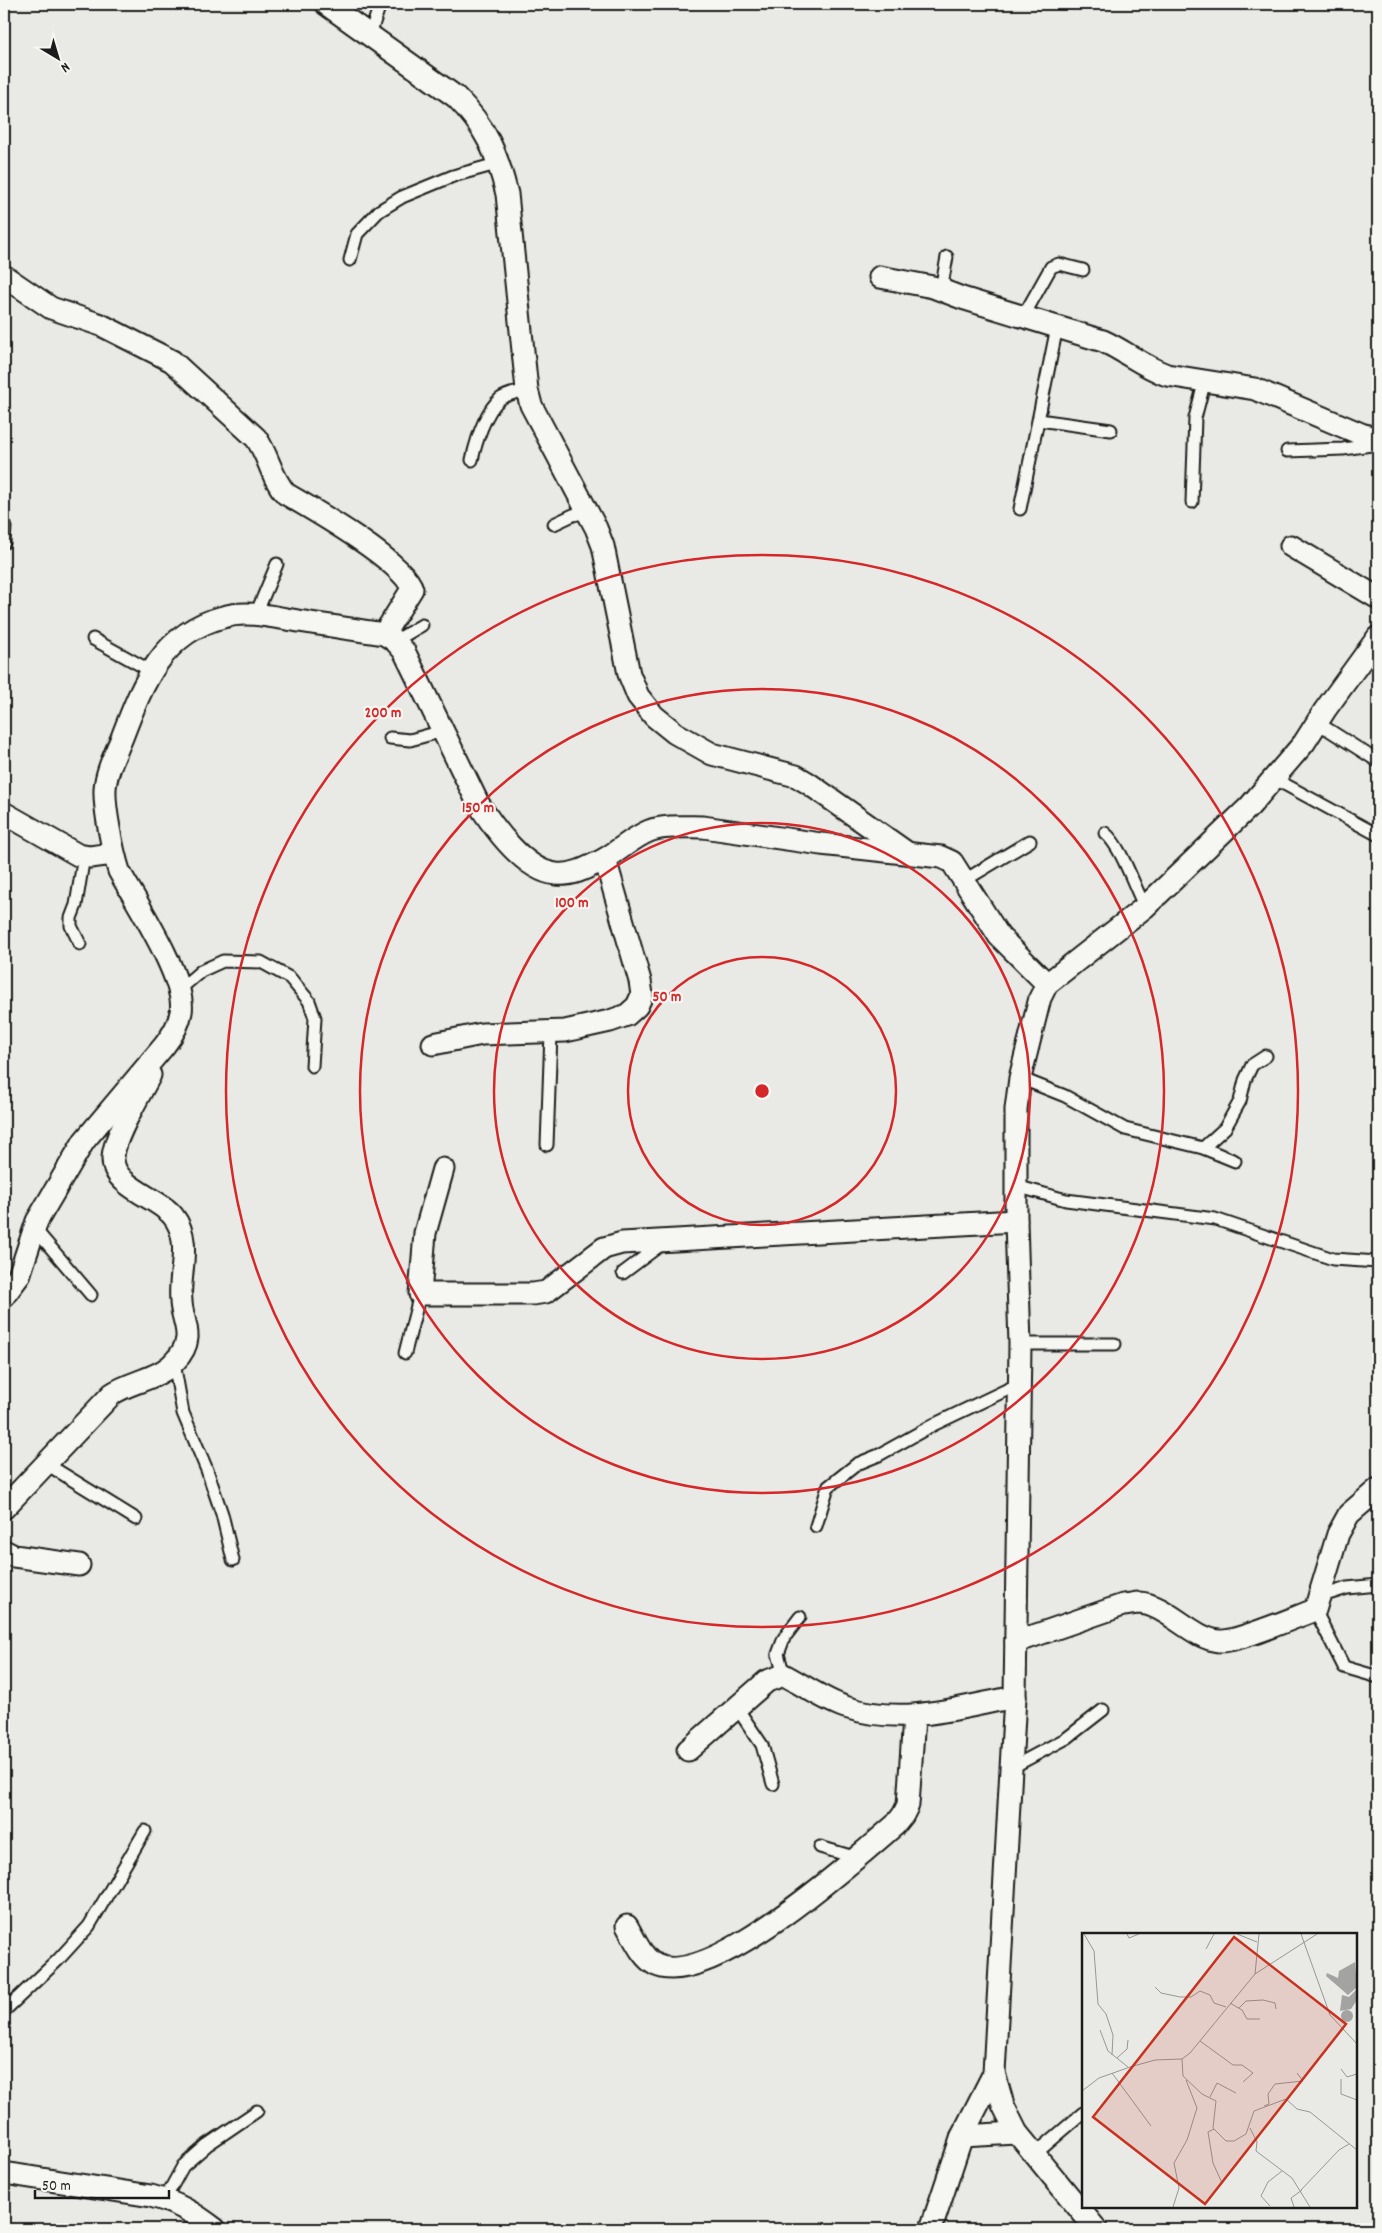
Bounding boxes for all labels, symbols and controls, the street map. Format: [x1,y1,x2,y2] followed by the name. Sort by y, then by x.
[32,32,82,82] north arrow
[56,57,74,77] text: N
[365,703,401,725] text: 200 m
[462,798,494,820] text: 150 m
[555,893,589,915] text: 100 m
[653,987,681,1009] text: 50 m
[753,1082,771,1100] centre of rings
[1082,1933,1357,2208] inset map
[35,2168,169,2200] scale bar
[42,2176,71,2198] text: 50 m

